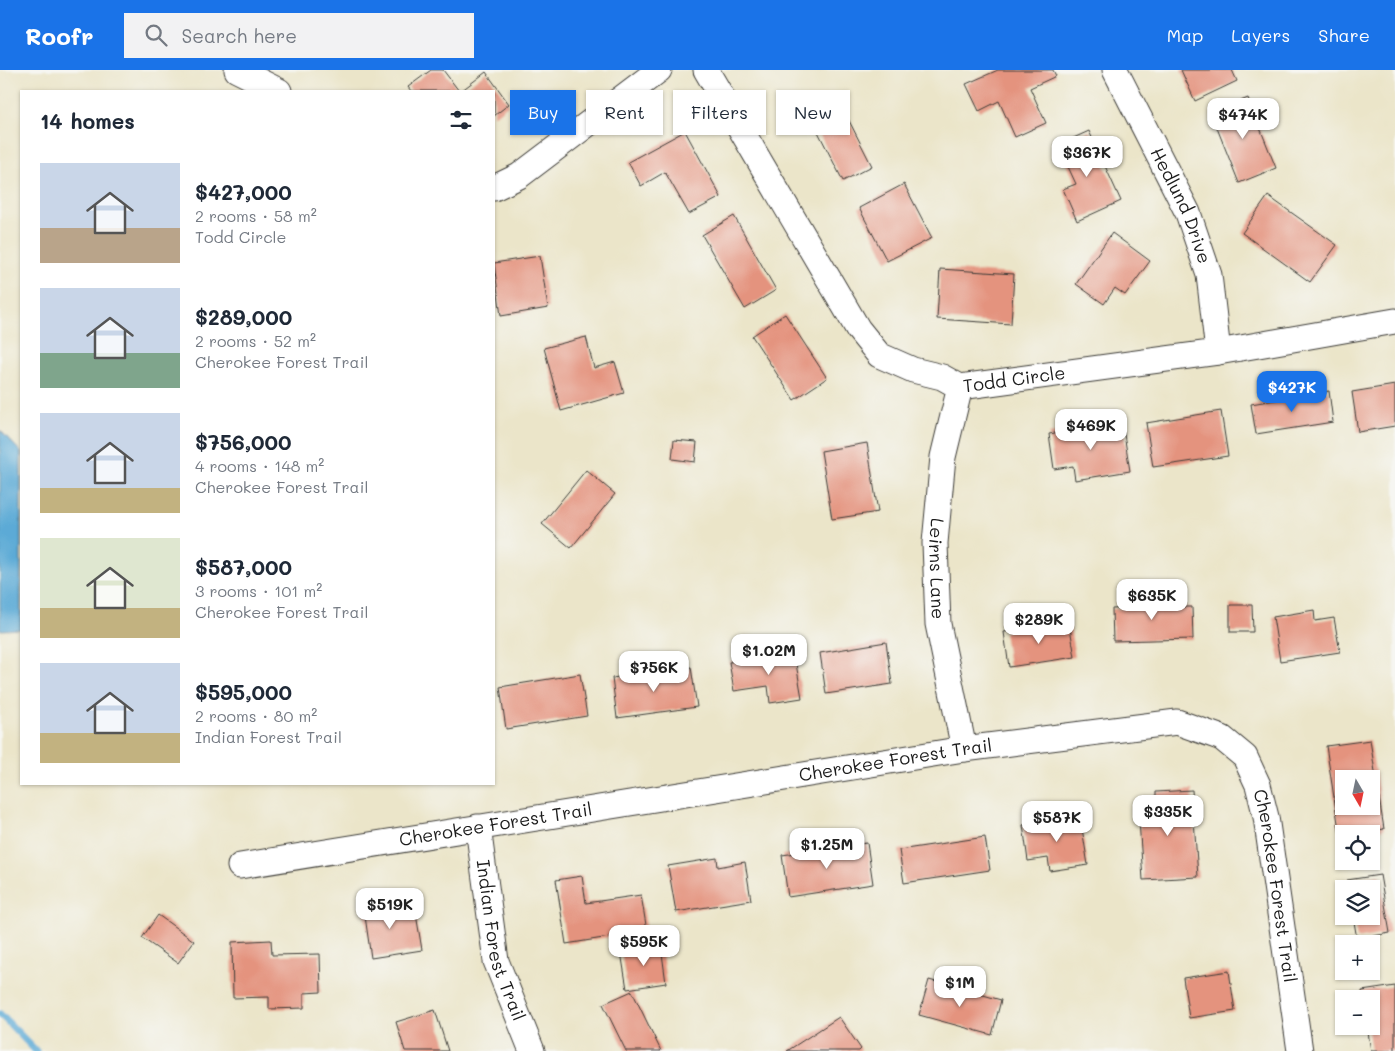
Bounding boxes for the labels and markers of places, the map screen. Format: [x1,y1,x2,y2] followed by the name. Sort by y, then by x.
[1208,98,1278,140] pin: $474K
[1052,136,1122,178] pin: $367K
[1257,370,1327,413] pin: $427K
[1056,408,1126,451] pin: $469K
[1117,578,1187,621] pin: $635K
[1004,602,1074,645] pin: $289K
[728,634,810,676] pin: $1.02M
[619,650,689,693] pin: $756K
[1133,794,1203,837] pin: $335K
[1022,800,1092,843] pin: $587K
[786,828,868,870] pin: $1.25M
[355,888,425,930] pin: $519K
[609,924,679,967] pin: $595K
[936,966,984,1008] pin: $1M

